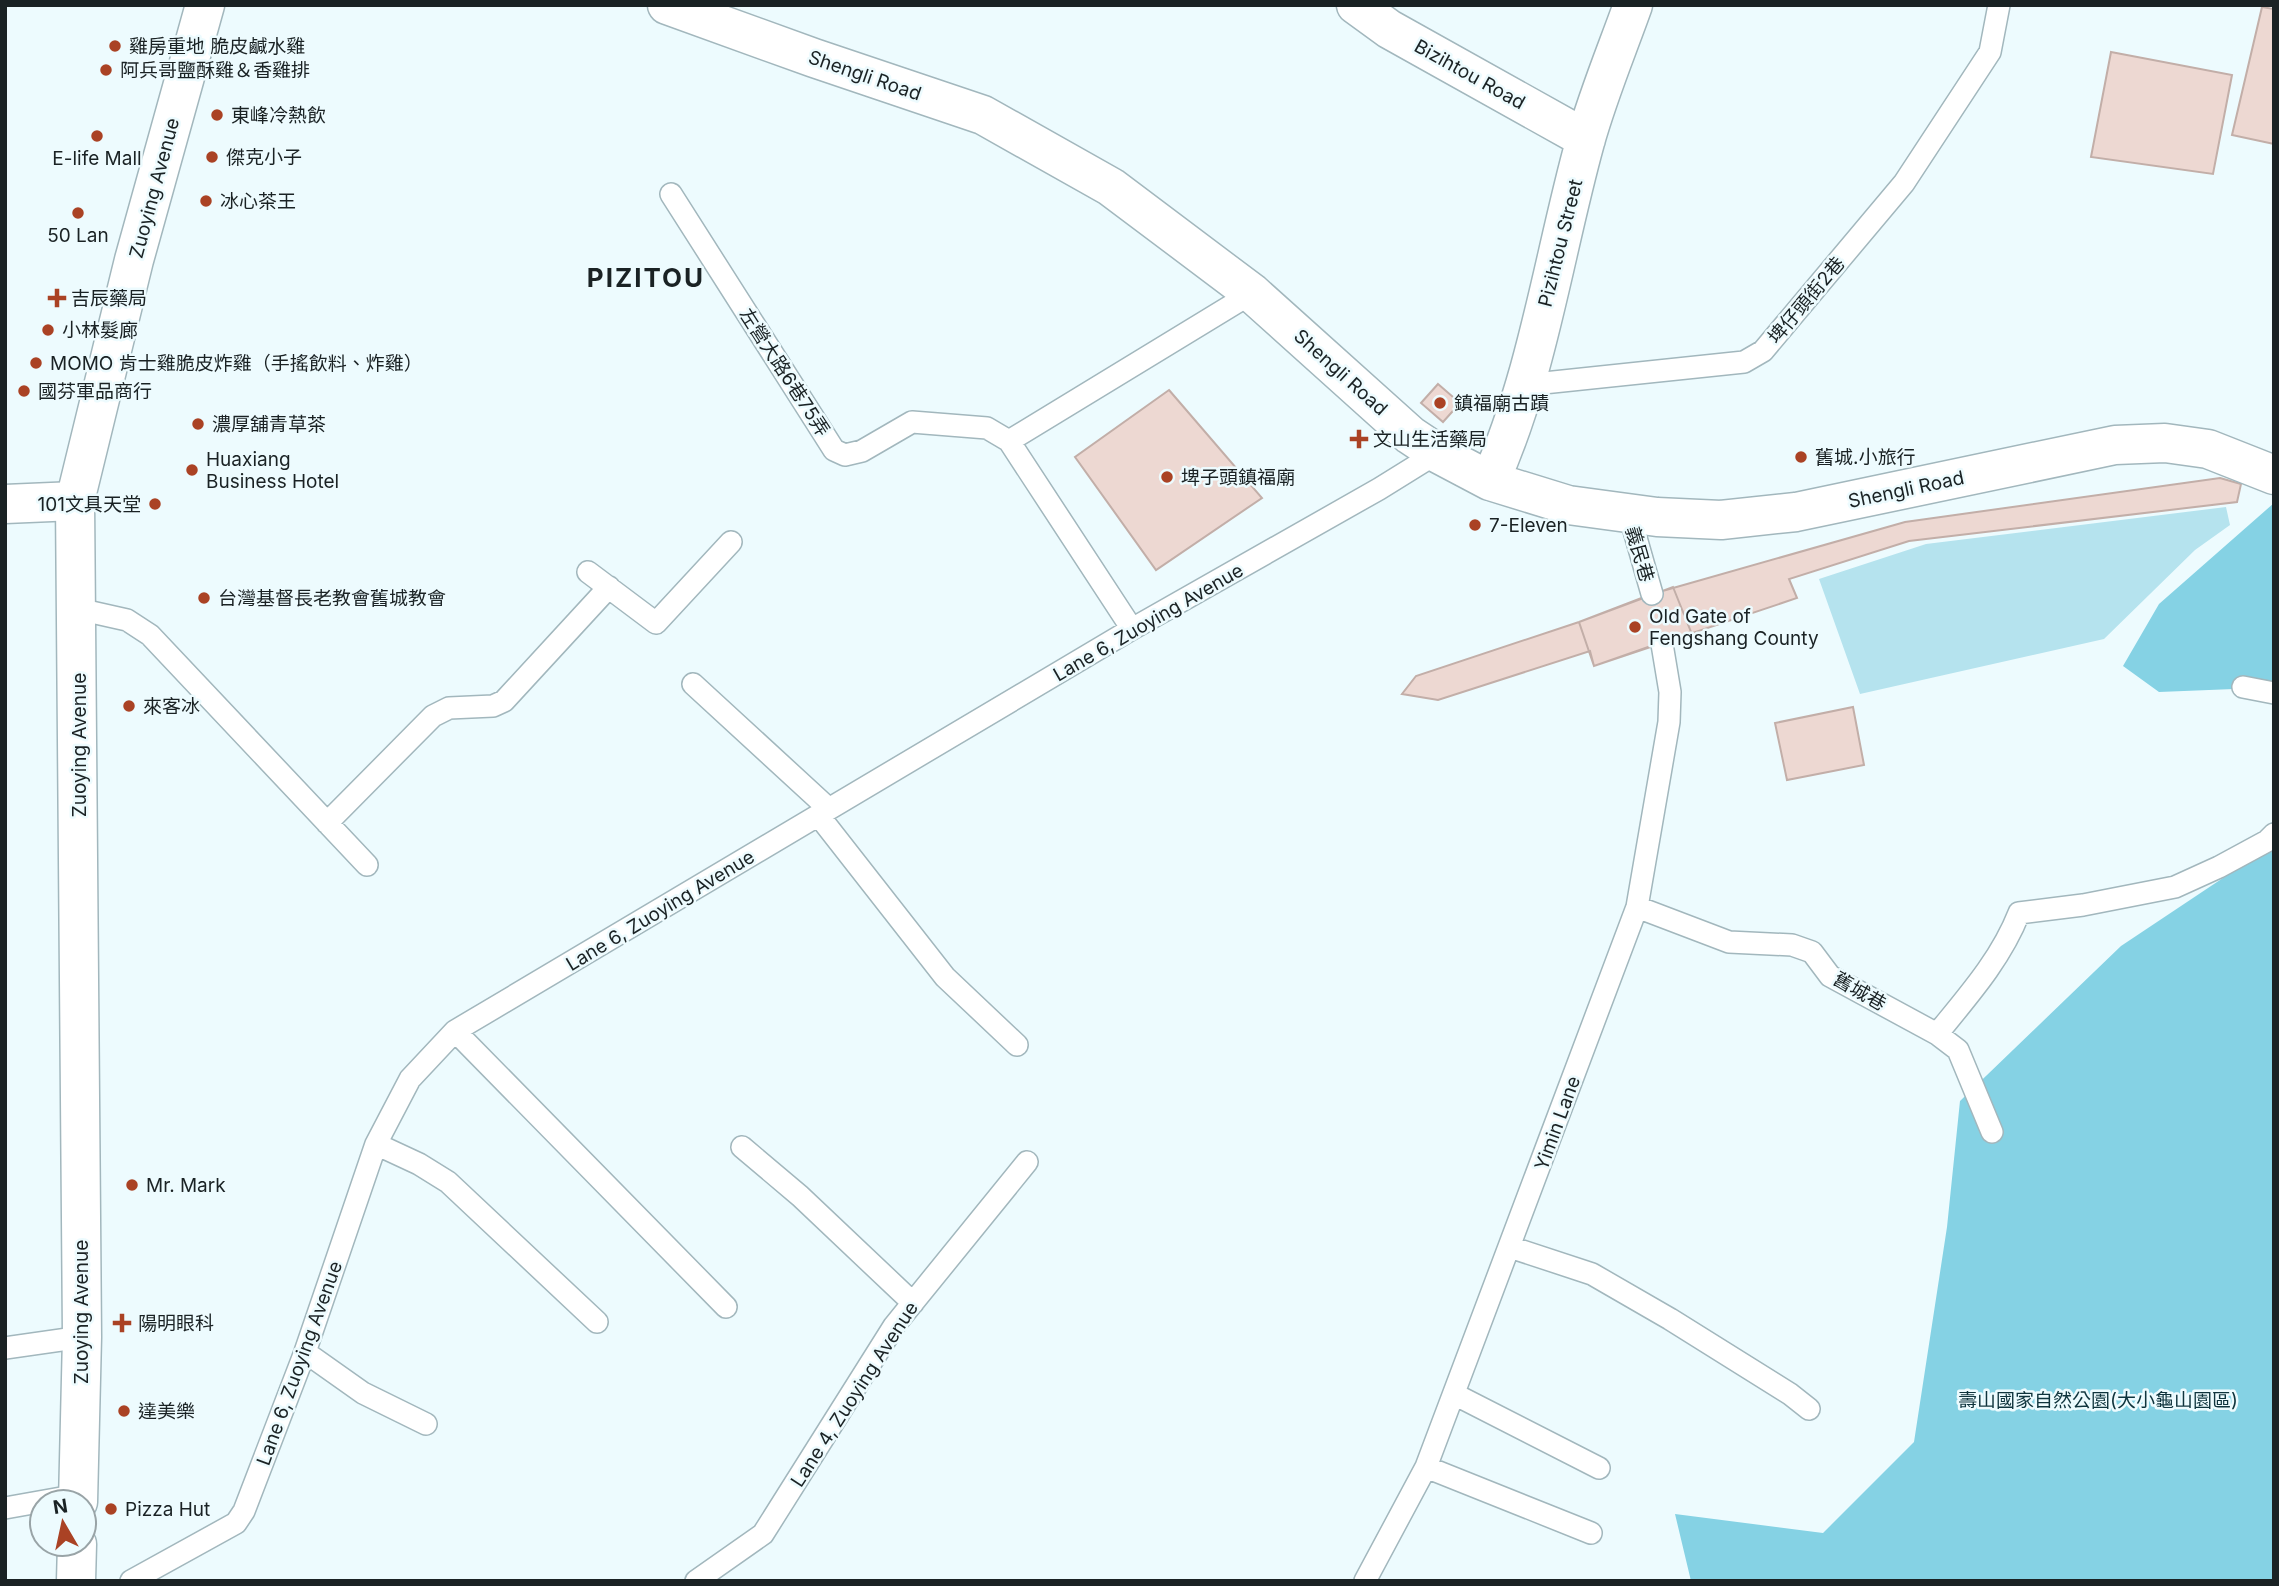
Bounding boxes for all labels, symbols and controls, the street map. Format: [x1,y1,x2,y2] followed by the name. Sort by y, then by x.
[129,35,305,58] place label: 雞房重地 脆皮鹹水雞
[1410,35,1529,114] street label: Bizihtou Road
[107,38,123,54] marker: 雞房重地 脆皮鹹水雞
[805,45,924,106] street label: Shengli Road
[120,59,310,82] place label: 阿兵哥鹽酥雞＆香雞排
[98,62,114,78] marker: 阿兵哥鹽酥雞＆香雞排
[231,104,326,127] place label: 東峰冷熱飲
[209,107,225,123] marker: 東峰冷熱飲
[125,115,184,261] street label: Zuoying Avenue
[89,128,105,144] marker: E-life Mall
[226,146,302,169] place label: 傑克小子
[52,147,142,170] place label: E-life Mall
[204,149,220,165] marker: 傑克小子
[1534,177,1587,309] street label: Pizihtou Street
[220,190,296,213] place label: 冰心茶王
[198,193,214,209] marker: 冰心茶王
[70,205,86,221] marker: 50 Lan
[47,224,109,247] place label: 50 Lan
[1763,252,1849,349] street label: 埤仔頭街2巷
[587,262,705,293] district label: PIZITOU
[71,287,147,310] place label: 吉辰藥局
[49,290,65,306] marker: 吉辰藥局
[735,304,835,441] street label: 左營大路6巷75弄
[62,319,138,342] place label: 小林髮廊
[40,322,56,338] marker: 小林髮廊
[1289,324,1392,420] street label: Shengli Road
[50,352,423,375] place label: MOMO 肯士雞脆皮炸雞（手搖飲料、炸雞）
[28,355,44,371] marker: MOMO 肯士雞脆皮炸雞（手搖飲料、炸雞）
[38,380,152,403] place label: 國芬軍品商行
[16,383,32,399] marker: 國芬軍品商行
[1454,392,1549,415] place label: 鎮福廟古蹟
[1432,395,1448,411] marker: 鎮福廟古蹟
[212,413,326,436] place label: 濃厚舖青草茶
[190,416,206,432] marker: 濃厚舖青草茶
[1373,428,1487,451] place label: 文山生活藥局
[1351,431,1367,447] marker: 文山生活藥局
[1815,446,1915,469] place label: 舊城.小旅行
[206,448,339,493] place label: Huaxiang Business Hotel
[1793,449,1809,465] marker: 舊城.小旅行
[184,462,200,478] marker: Huaxiang Business Hotel
[1181,466,1295,489] place label: 埤子頭鎮福廟
[1846,466,1966,513] street label: Shengli Road
[1159,469,1175,485] marker: 埤子頭鎮福廟
[38,493,141,516] place label: 101文具天堂
[147,496,163,512] marker: 101文具天堂
[1489,514,1568,537] place label: 7-Eleven
[1467,517,1483,533] marker: 7-Eleven
[1621,524,1658,585] street label: 義民巷
[1049,559,1247,686] street label: Lane 6, Zuoying Avenue
[218,587,446,610] place label: 台灣基督長老教會舊城教會
[196,590,212,606] marker: 台灣基督長老教會舊城教會
[1649,605,1819,650] place label: Old Gate of Fengshang County
[1627,619,1643,635] marker: Old Gate of Fengshang County
[68,673,91,817] street label: Zuoying Avenue
[143,695,200,718] place label: 來客冰
[121,698,137,714] marker: 來客冰
[562,845,759,976] street label: Lane 6, Zuoying Avenue
[1829,967,1890,1016] street label: 舊城巷
[1530,1073,1585,1173] street label: Yimin Lane
[146,1174,226,1197] place label: Mr. Mark
[124,1177,140,1193] marker: Mr. Mark
[70,1240,93,1384] street label: Zuoying Avenue
[252,1258,347,1468] street label: Lane 6, Zuoying Avenue
[786,1297,923,1491] street label: Lane 4, Zuoying Avenue
[138,1312,214,1335] place label: 陽明眼科
[112,1313,132,1333] marker: 陽明眼科
[1958,1389,2238,1412] park label: 壽山國家自然公園(大小龜山園區)
[138,1400,195,1423] place label: 達美樂
[116,1403,132,1419] marker: 達美樂
[28,1488,98,1558] north arrow
[51,1494,69,1519] text: N
[125,1498,210,1521] place label: Pizza Hut
[103,1501,119,1517] marker: Pizza Hut

